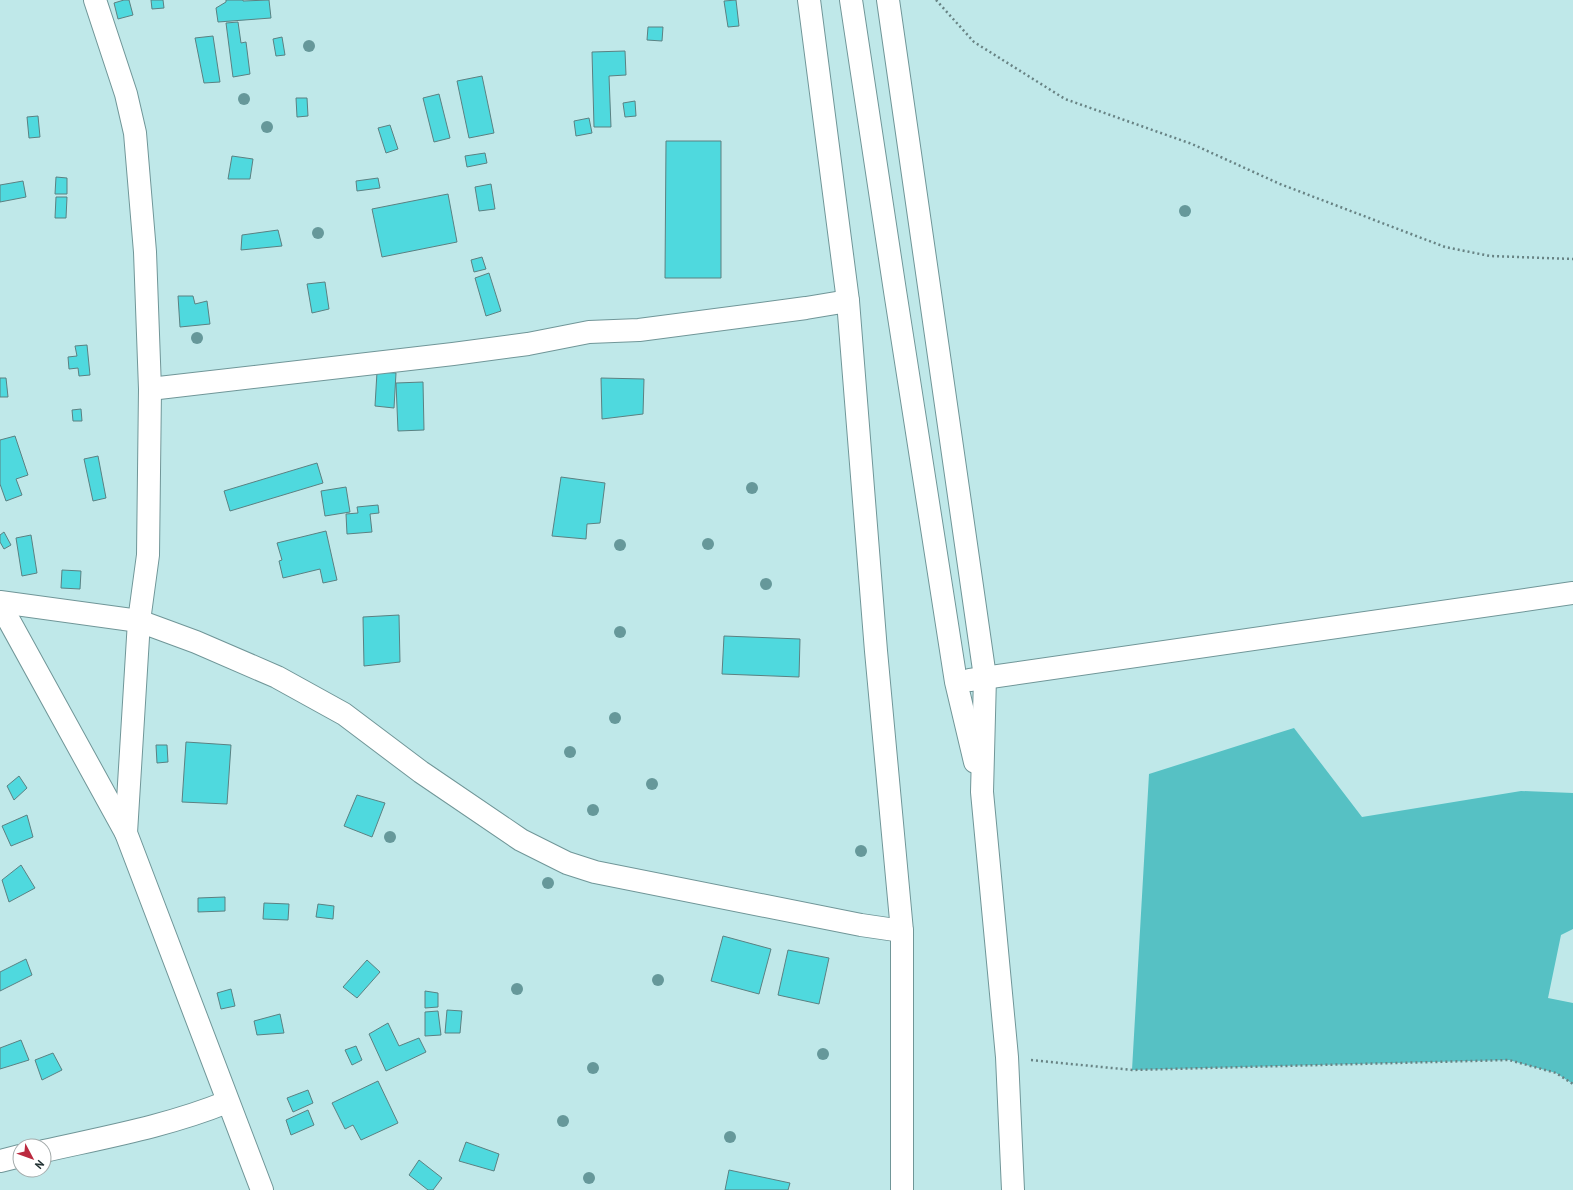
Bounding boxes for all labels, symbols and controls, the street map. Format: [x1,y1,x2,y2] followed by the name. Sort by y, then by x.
[12,1138,52,1178] north arrow
[32,1157,47,1172] text: N

